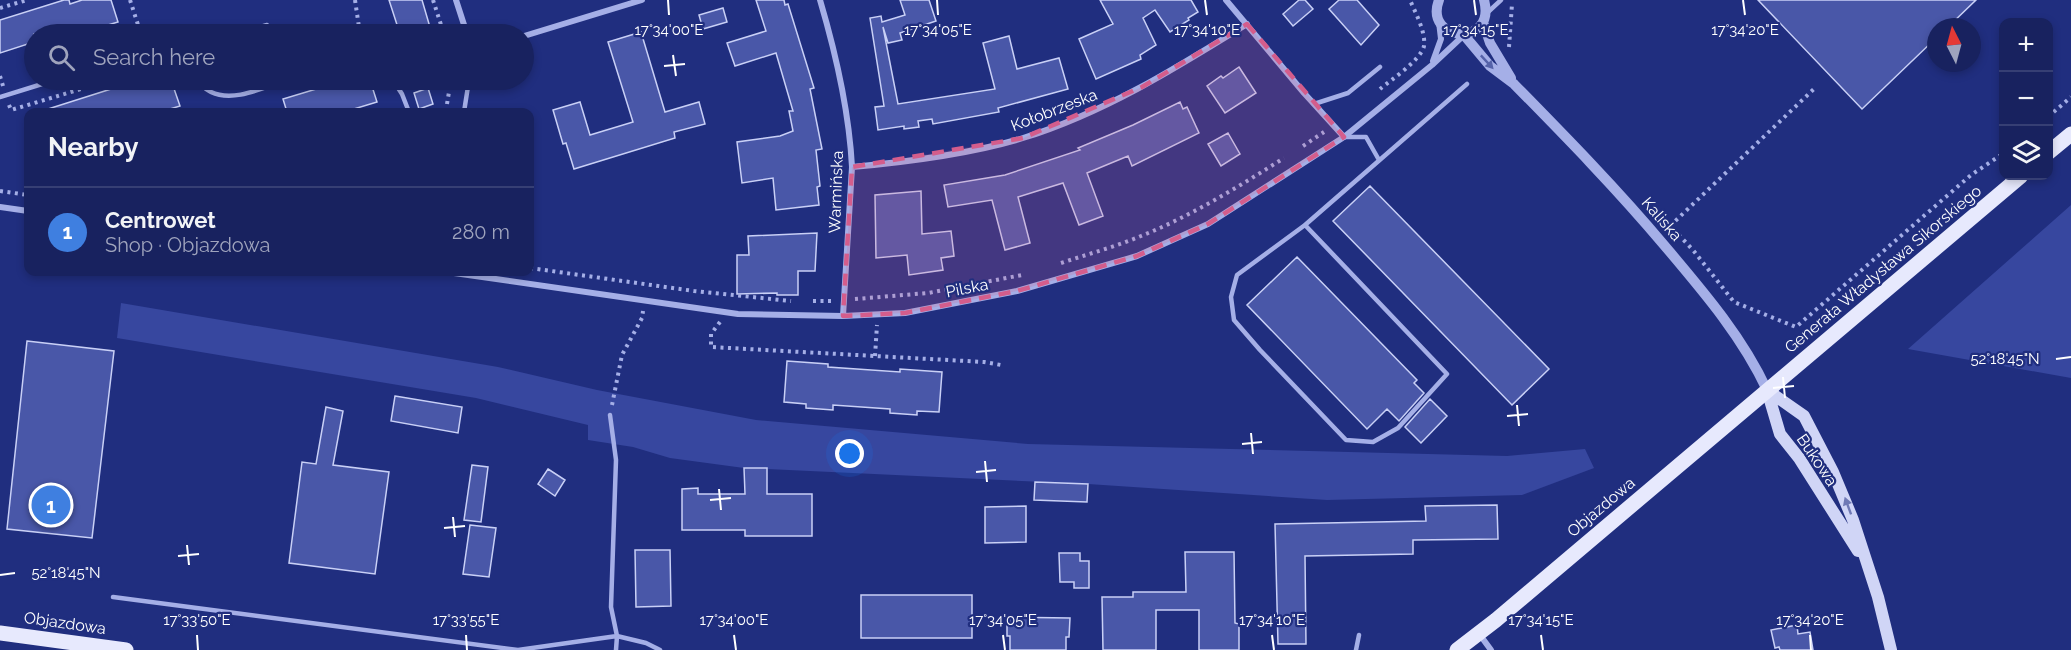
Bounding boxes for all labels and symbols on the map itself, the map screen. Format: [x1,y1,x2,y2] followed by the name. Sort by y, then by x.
[1927,18,1981,72] north arrow
[635,21,703,39] text: 17°34'00"E
[904,21,972,39] text: 17°34'05"E
[1174,21,1240,39] text: 17°34'10"E
[1443,21,1509,39] text: 17°34'15"E
[1711,21,1779,39] text: 17°34'20"E
[1480,54,1494,69] one-way arrow
[1008,85,1100,135] street label: Kołobrzeska
[825,150,847,234] street label: Warmińska
[1781,181,1985,357] street label: Generała Władysława Sikorskiego
[1638,193,1686,245] street label: Kaliska
[944,275,990,301] street label: Pilska
[1970,350,2040,368] text: 52°18'45"N
[1793,430,1841,490] street label: Bukowa
[835,439,864,468] your location
[1563,473,1639,541] street label: Objazdowa
[32,482,70,528] pin: 1
[1842,497,1852,515] one-way arrow
[31,564,101,582] text: 52°18'45"N
[23,608,107,638] street label: Objazdowa
[163,611,231,629] text: 17°33'50"E
[433,611,499,629] text: 17°33'55"E
[700,611,768,629] text: 17°34'00"E
[969,611,1037,629] text: 17°34'05"E
[1239,611,1305,629] text: 17°34'10"E
[1508,611,1574,629] text: 17°34'15"E
[1776,611,1844,629] text: 17°34'20"E

